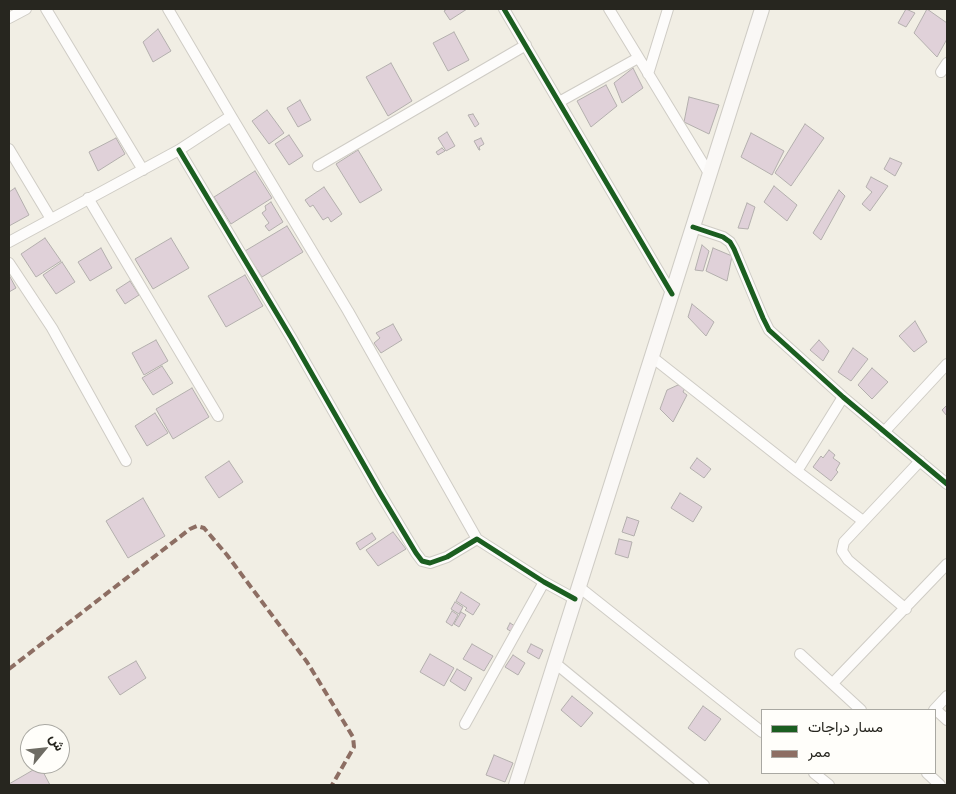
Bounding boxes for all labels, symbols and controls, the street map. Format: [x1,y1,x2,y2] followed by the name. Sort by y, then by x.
[761,709,936,774] legend
[808,718,883,735] text: مسار دراجات
[20,724,70,774] north arrow
[46,731,68,754] text: ش
[808,743,830,760] text: ممر

